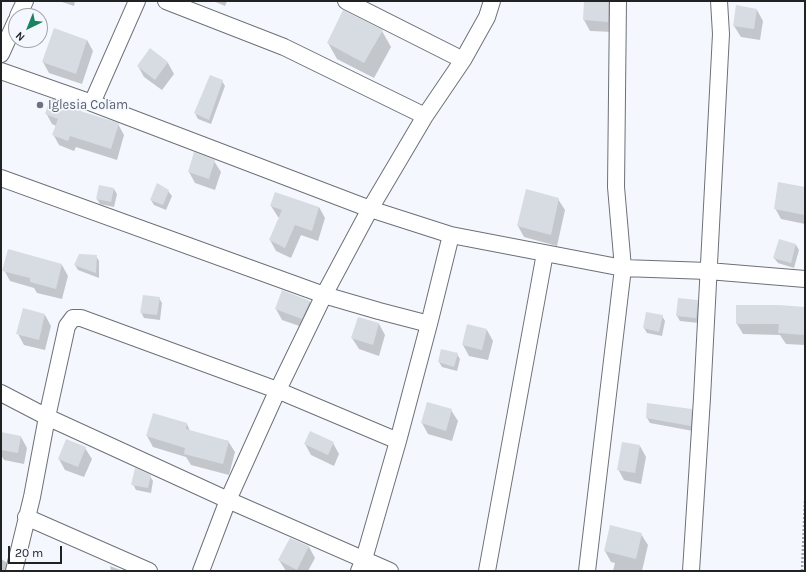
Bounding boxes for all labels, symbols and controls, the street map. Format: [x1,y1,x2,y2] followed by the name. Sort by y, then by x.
[8,8,48,48] north arrow
[13,29,27,44] text: N
[48,97,128,113] place label: Iglesia Colam
[35,100,45,110] marker: Iglesia Colam
[10,538,64,564] scale bar
[15,546,43,560] text: 20 m

